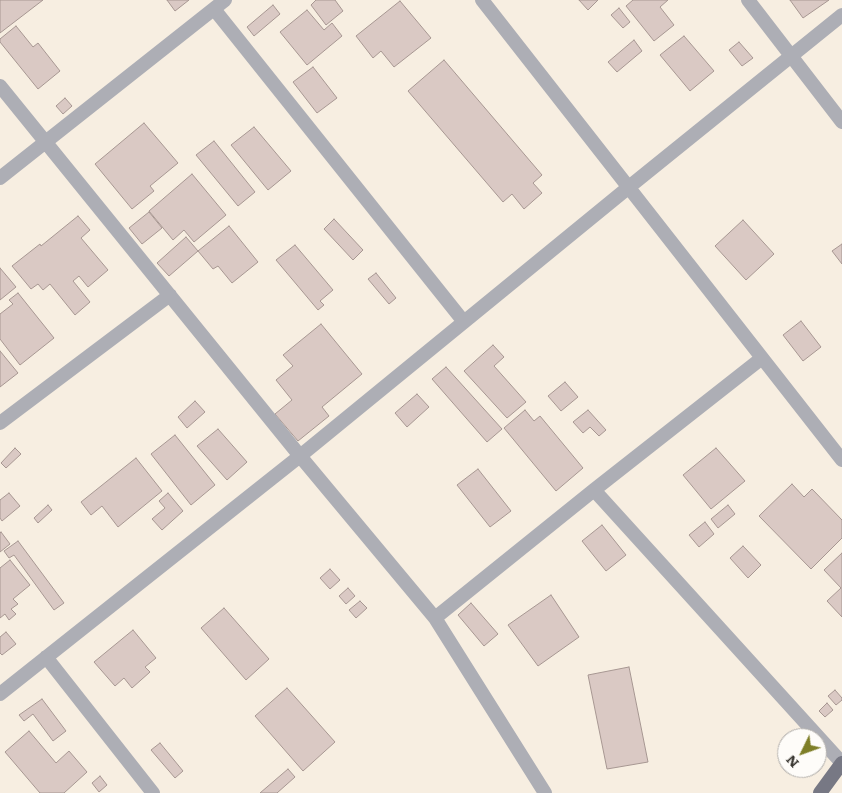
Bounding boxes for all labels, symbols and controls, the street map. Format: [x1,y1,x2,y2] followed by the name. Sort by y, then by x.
[777,728,827,778] north arrow
[780,751,803,773] text: N

